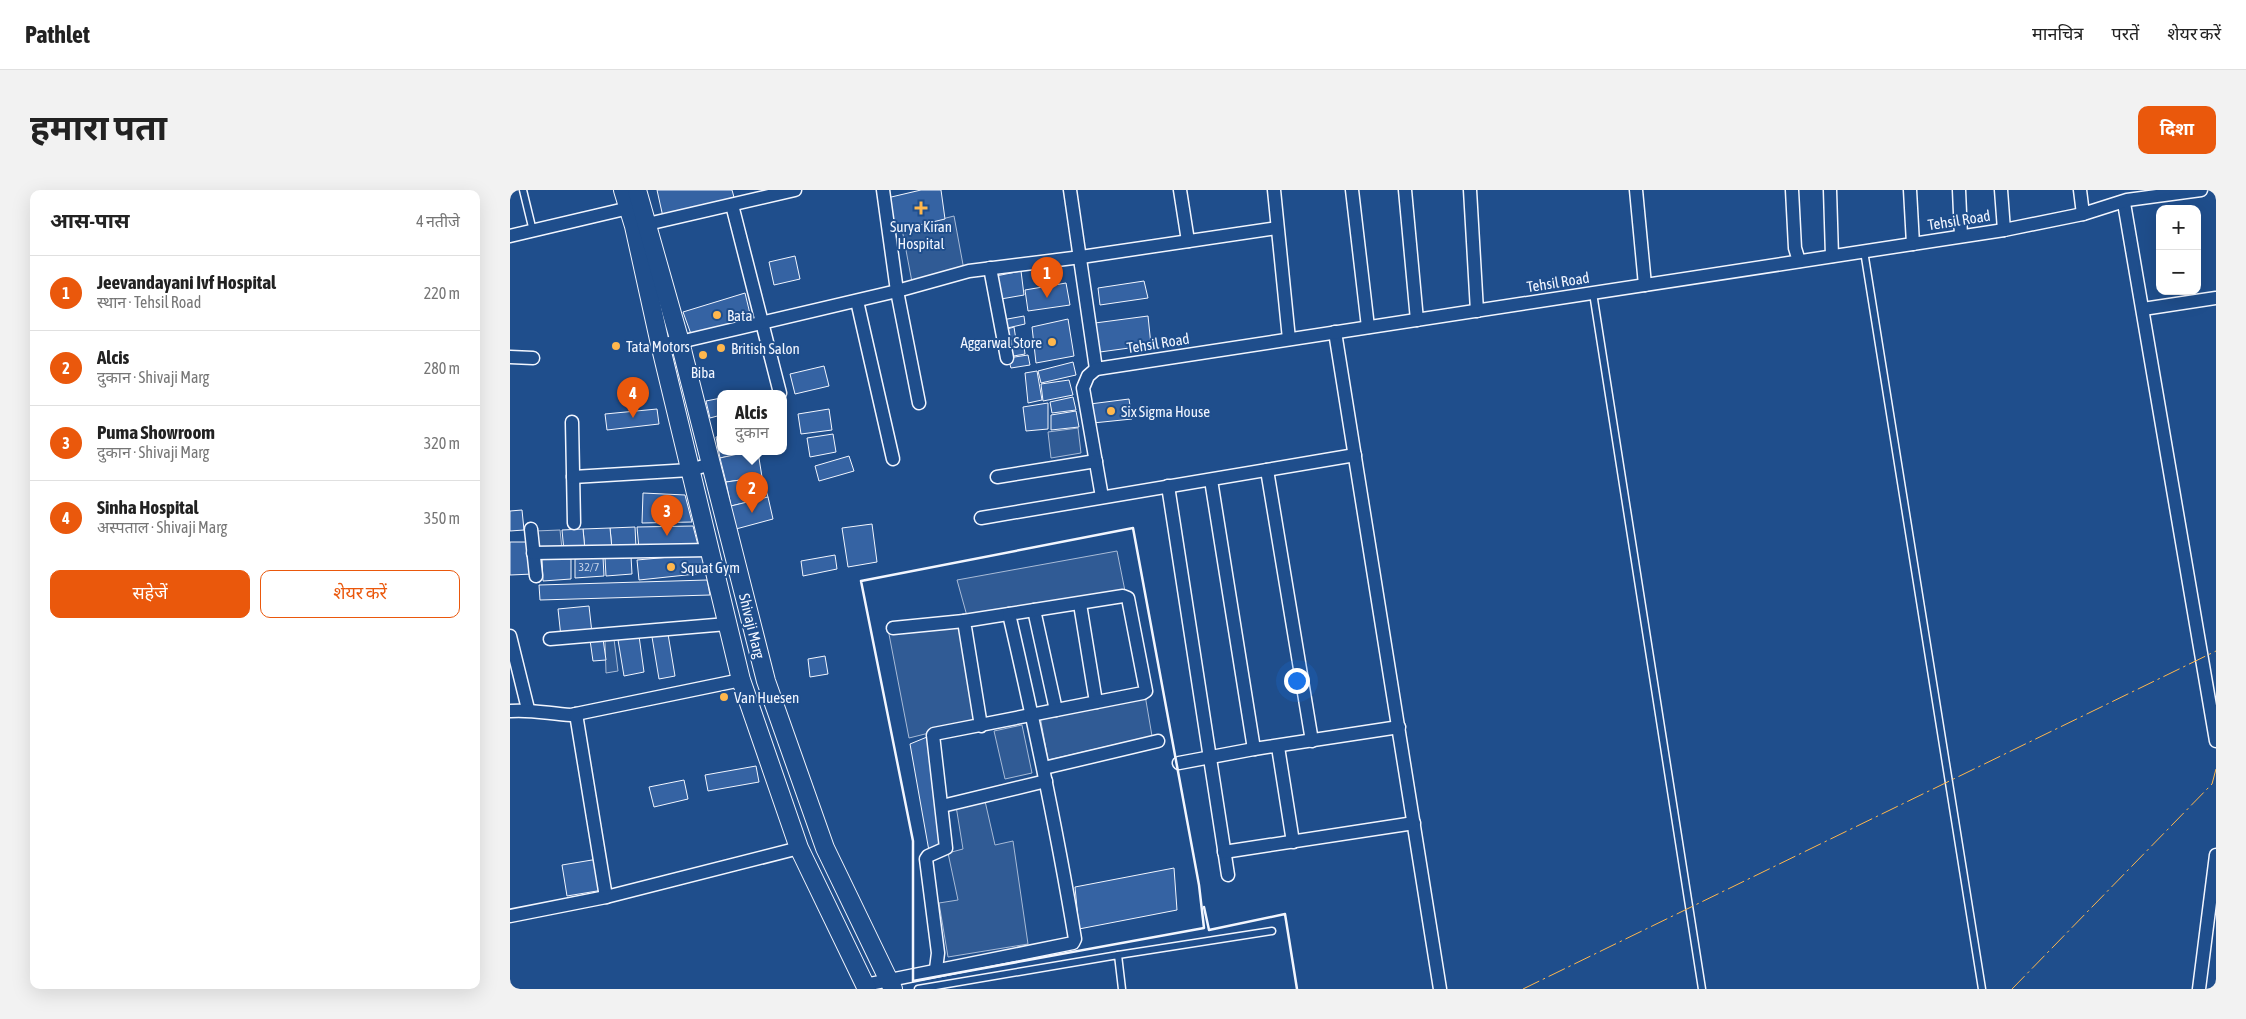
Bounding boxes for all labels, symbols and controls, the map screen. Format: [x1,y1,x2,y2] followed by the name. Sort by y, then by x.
[25,21,90,48] text: Pathlet
[2032,23,2083,44] text: मानचित्र
[2111,23,2139,44] text: परतें
[2167,23,2221,44] text: शेयर करें
[2138,106,2216,154] button: दिशा
[30,107,167,147] text: हमारा पता
[914,201,928,215] marker: Surya Kiran Hospital
[2156,205,2201,295] map controls
[2156,205,2201,250] button: +
[1926,207,1992,233] street label: Tehsil Road
[50,208,129,232] text: आस-पास
[416,212,460,230] text: 4 नतीजे
[890,218,952,252] place label: Surya Kiran Hospital
[2156,250,2201,295] button: −
[1031,257,1063,298] pin: 1
[1525,269,1591,295] street label: Tehsil Road
[97,271,276,293] text: Jeevandayani Ivf Hospital
[62,284,70,302] text: 1
[424,284,460,302] text: 220 m
[97,293,201,311] text: स्थान · Tehsil Road
[727,307,752,324] place label: Bata
[711,309,723,321] marker: Bata
[1125,330,1191,356] street label: Tehsil Road
[960,334,1042,351] place label: Aggarwal Store
[1046,336,1058,348] marker: Aggarwal Store
[626,338,690,355] place label: Tata Motors
[610,340,622,352] marker: Tata Motors
[731,340,800,357] place label: British Salon
[715,342,727,354] marker: British Salon
[97,346,129,368] text: Alcis
[697,349,709,361] marker: Biba
[62,359,70,377] text: 2
[424,359,460,377] text: 280 m
[691,364,715,381] place label: Biba
[97,368,209,386] text: दुकान · Shivaji Marg
[617,377,649,418] pin: 4
[717,390,787,455] popup
[735,401,767,423] text: Alcis
[1121,403,1210,420] place label: Six Sigma House
[1105,405,1117,417] marker: Six Sigma House
[97,421,215,443] text: Puma Showroom
[735,423,769,441] text: दुकान
[62,434,70,452] text: 3
[424,434,460,452] text: 320 m
[97,443,209,461] text: दुकान · Shivaji Marg
[736,472,768,513] pin: 2
[651,495,683,536] pin: 3
[97,496,199,518] text: Sinha Hospital
[62,509,70,527] text: 4
[424,509,460,527] text: 350 m
[97,518,227,536] text: अस्पताल · Shivaji Marg
[681,559,740,576] place label: Squat Gym
[579,560,600,574] house number: 32/7
[665,561,677,573] marker: Squat Gym
[50,570,250,618] button: सहेजें
[260,570,460,618] button: शेयर करें
[736,592,768,661] street label: Shivaji Marg
[1284,668,1310,694] your location
[734,689,799,706] place label: Van Huesen
[718,691,730,703] marker: Van Huesen

